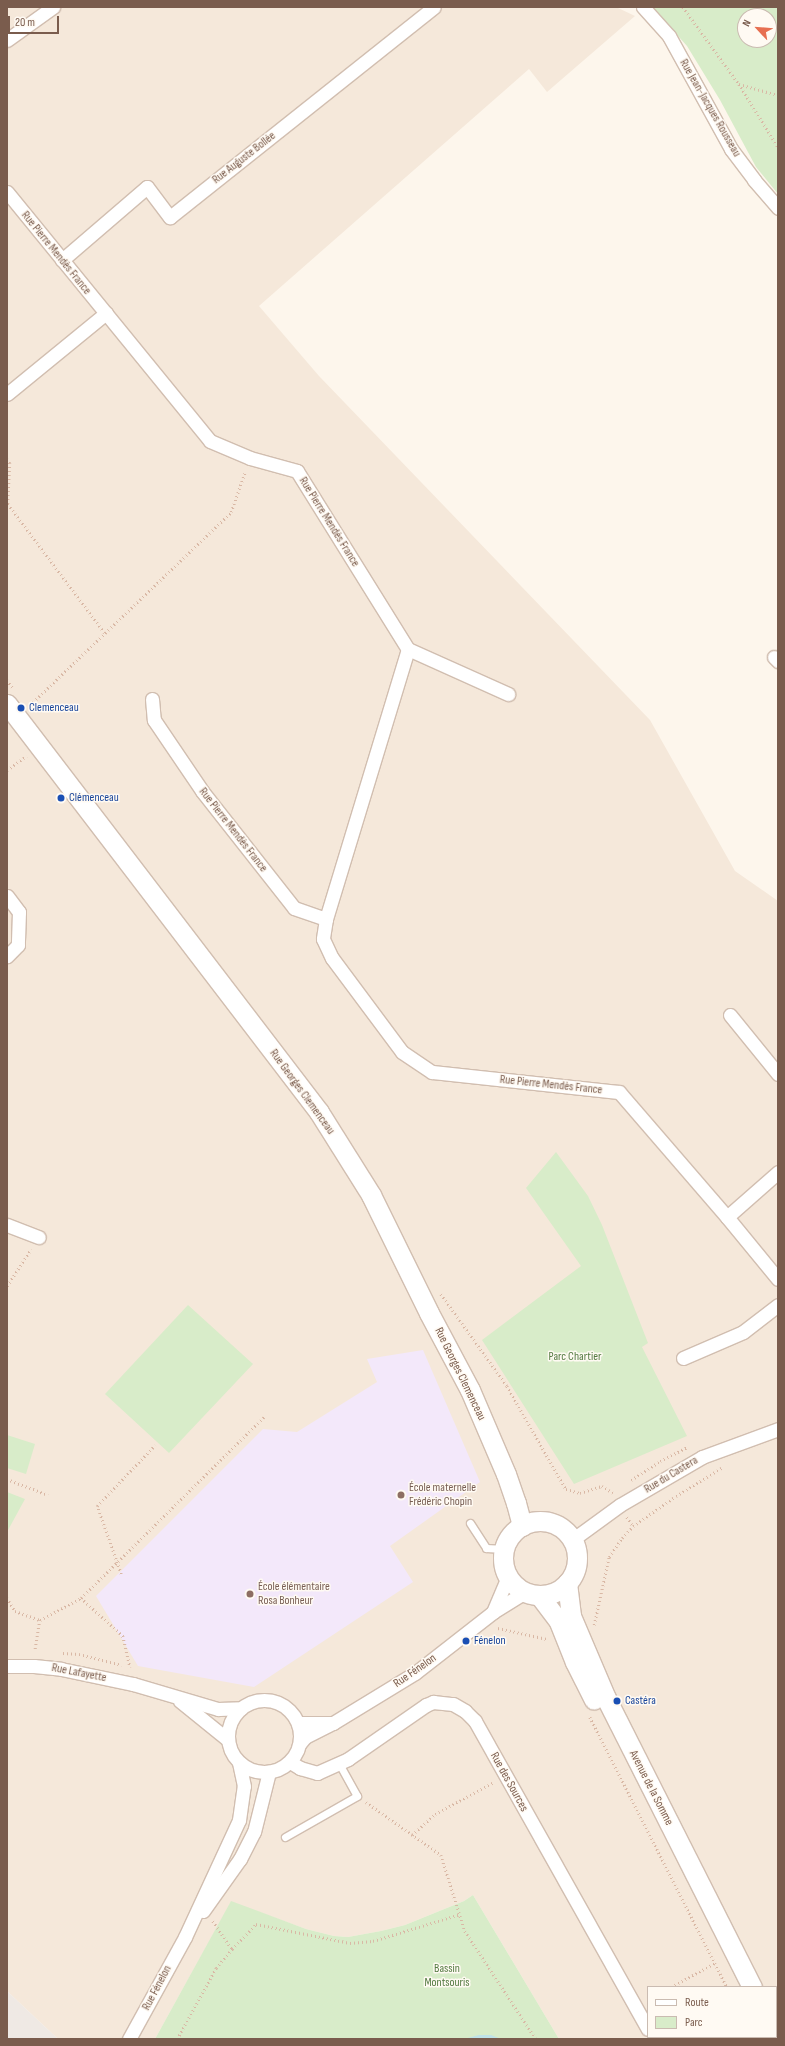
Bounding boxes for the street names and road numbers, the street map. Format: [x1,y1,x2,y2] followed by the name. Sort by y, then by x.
[676,57,744,159] street label: Rue Jean-Jacques Rousseau
[210,129,278,187] street label: Rue Auguste Bollée
[18,208,94,298] street label: Rue Pierre Mendès France
[296,474,362,570] street label: Rue Pierre Mendès France
[196,785,270,875] street label: Rue Pierre Mendès France
[266,1047,338,1137] street label: Rue Georges Clemenceau
[499,1072,603,1098] street label: Rue Pierre Mendès France
[431,1325,489,1423] street label: Rue Georges Clemenceau
[642,1453,700,1497] street label: Rue du Castera
[391,1651,439,1691] street label: Rue Fénelon
[50,1661,108,1685] street label: Rue Lafayette
[626,1748,676,1828] street label: Avenue de la Somme
[487,1750,531,1814] street label: Rue des Sources
[139,1963,175,2013] street label: Rue Fénelon

